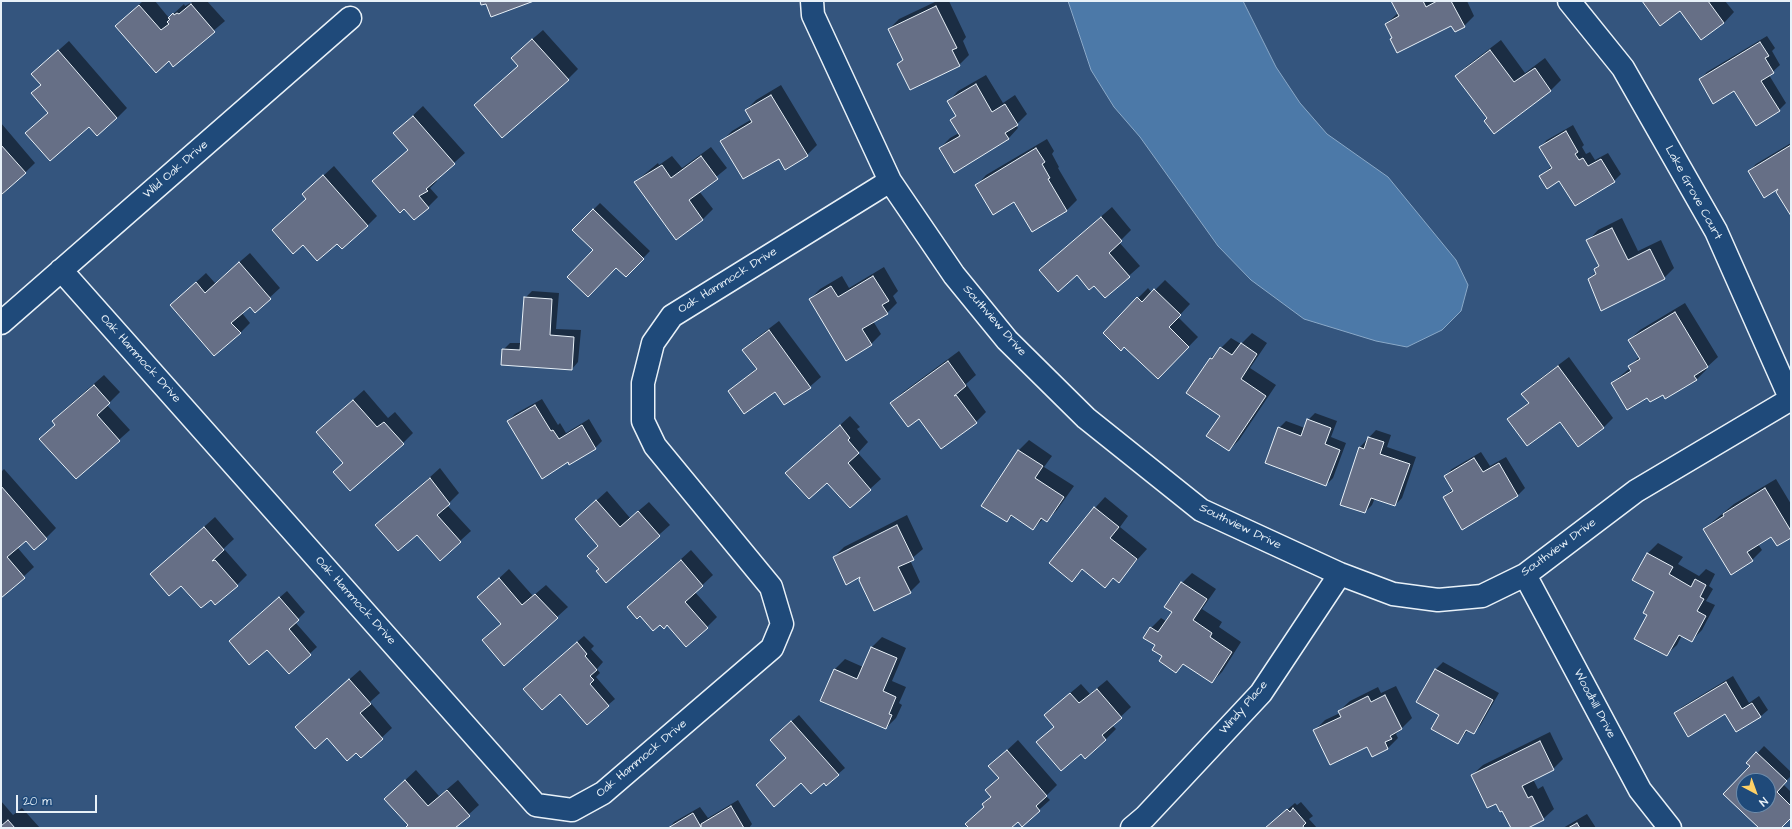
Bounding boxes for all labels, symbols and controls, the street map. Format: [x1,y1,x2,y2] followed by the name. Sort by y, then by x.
[141,138,211,202] street label: Wild Oak Drive
[1661,144,1725,242] street label: Lake Grove Court
[676,245,780,317] street label: Oak Hammock Drive
[959,283,1029,359] street label: Southview Drive
[97,312,183,406] street label: Oak Hammock Drive
[1197,501,1283,553] street label: Southview Drive
[1519,516,1599,580] street label: Southview Drive
[312,554,398,648] street label: Oak Hammock Drive
[1570,667,1618,741] street label: Woodhill Drive
[1217,678,1271,738] street label: Windy Place
[594,717,690,801] street label: Oak Hammock Drive
[1736,773,1776,813] north arrow
[18,787,99,813] scale bar
[23,793,52,810] text: 20 m
[1756,794,1771,810] text: N

